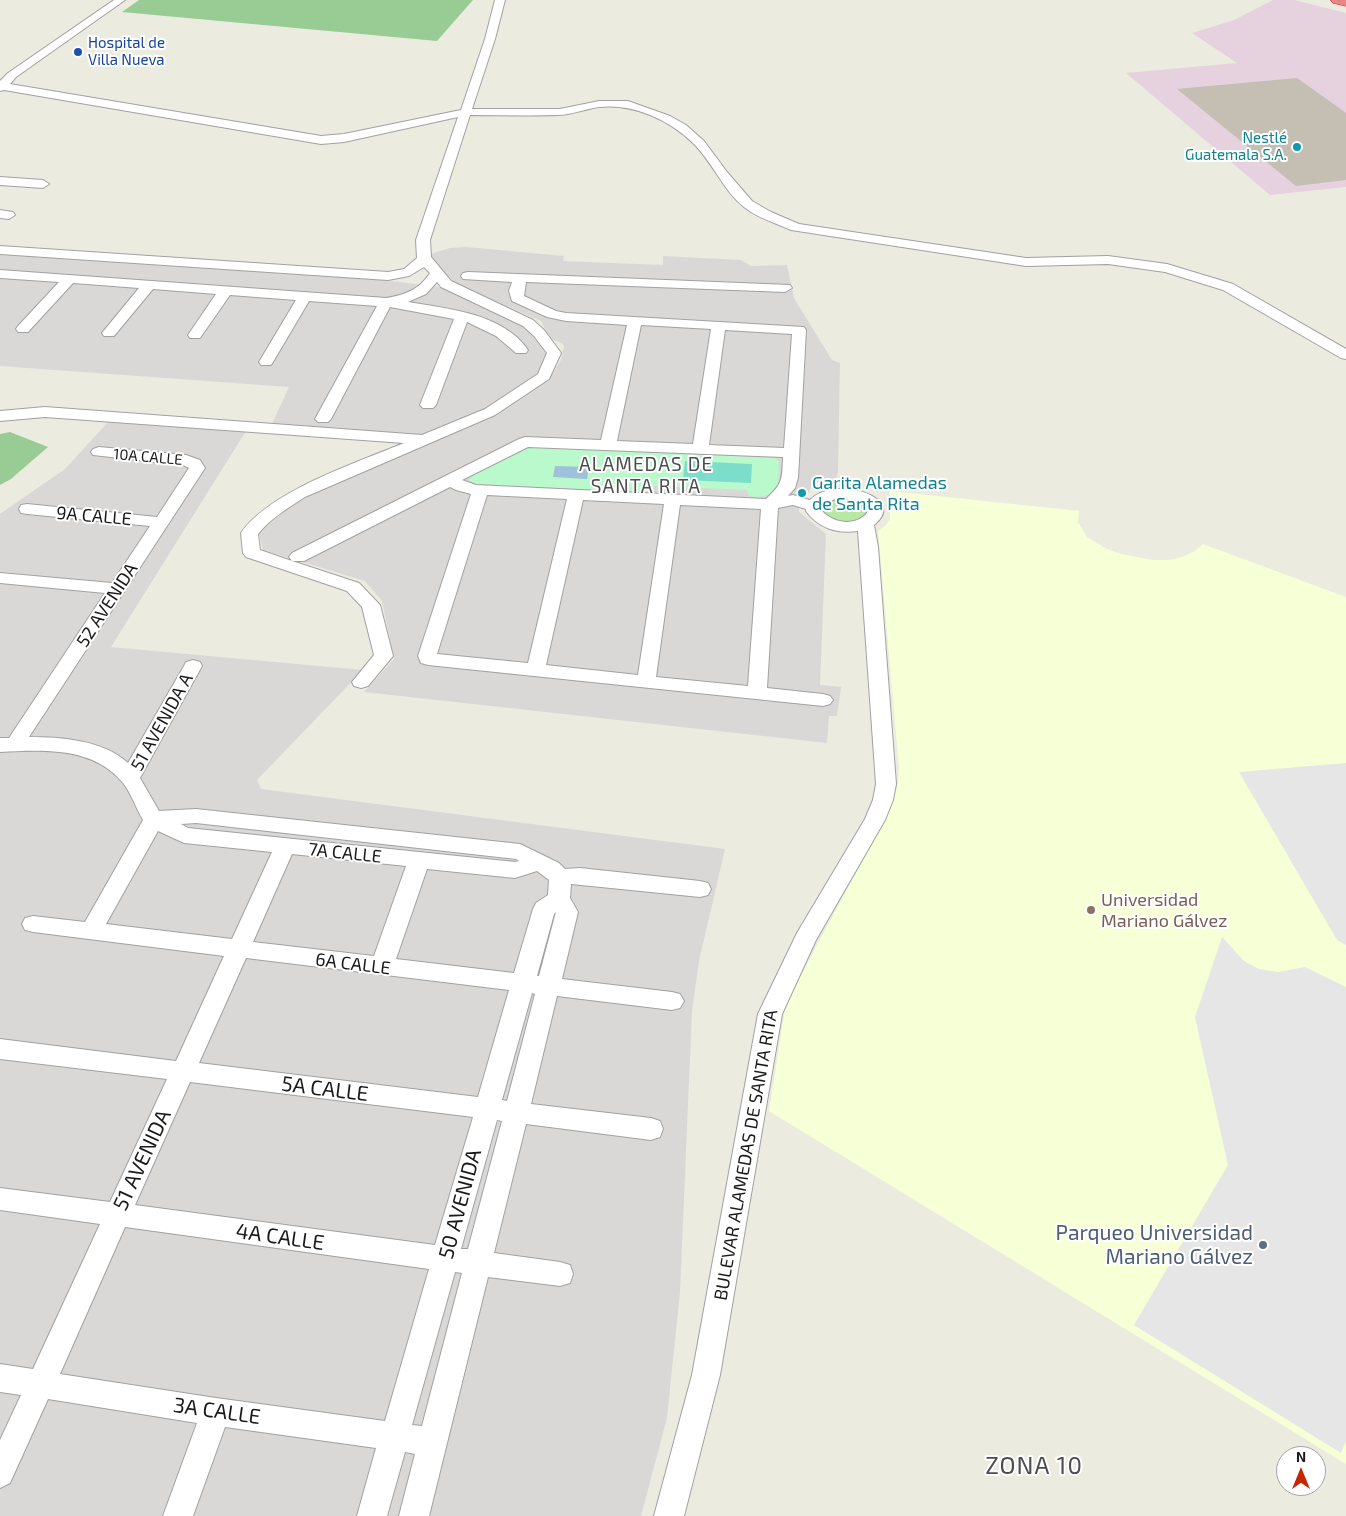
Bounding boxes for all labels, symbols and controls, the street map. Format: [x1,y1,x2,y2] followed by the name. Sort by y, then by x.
[88,34,165,69] place label: Hospital de Villa Nueva
[72,46,84,58] marker: Hospital de Villa Nueva
[1185,129,1287,164] place label: Nestlé Guatemala S.A.
[1291,141,1303,153] marker: Nestlé Guatemala S.A.
[113,445,183,469] street label: 10A CALLE
[578,454,714,498] district label: ALAMEDAS DE SANTA RITA
[812,472,947,514] place label: Garita Alamedas de Santa Rita
[796,487,808,499] marker: Garita Alamedas de Santa Rita
[55,502,133,530] street label: 9A CALLE
[72,559,142,651] street label: 52 AVENIDA
[126,669,198,775] street label: 51 AVENIDA A
[307,838,383,868] street label: 7A CALLE
[1101,889,1227,932] place label: Universidad Mariano Gálvez
[1085,904,1097,916] marker: Universidad Mariano Gálvez
[314,949,392,979] street label: 6A CALLE
[710,1008,782,1302] street label: BULEVAR ALAMEDAS DE SANTA RITA
[280,1071,370,1107] street label: 5A CALLE
[108,1106,176,1214] street label: 51 AVENIDA
[433,1146,487,1262] street label: 50 AVENIDA
[234,1218,326,1256] street label: 4A CALLE
[1056,1220,1253,1270] place label: Parqueo Universidad Mariano Gálvez
[1257,1239,1269,1251] marker: Parqueo Universidad Mariano Gálvez
[172,1392,262,1430] street label: 3A CALLE
[1276,1446,1326,1496] north arrow
[1296,1448,1306,1465] text: N
[984,1452,1084,1480] district label: ZONA 10

